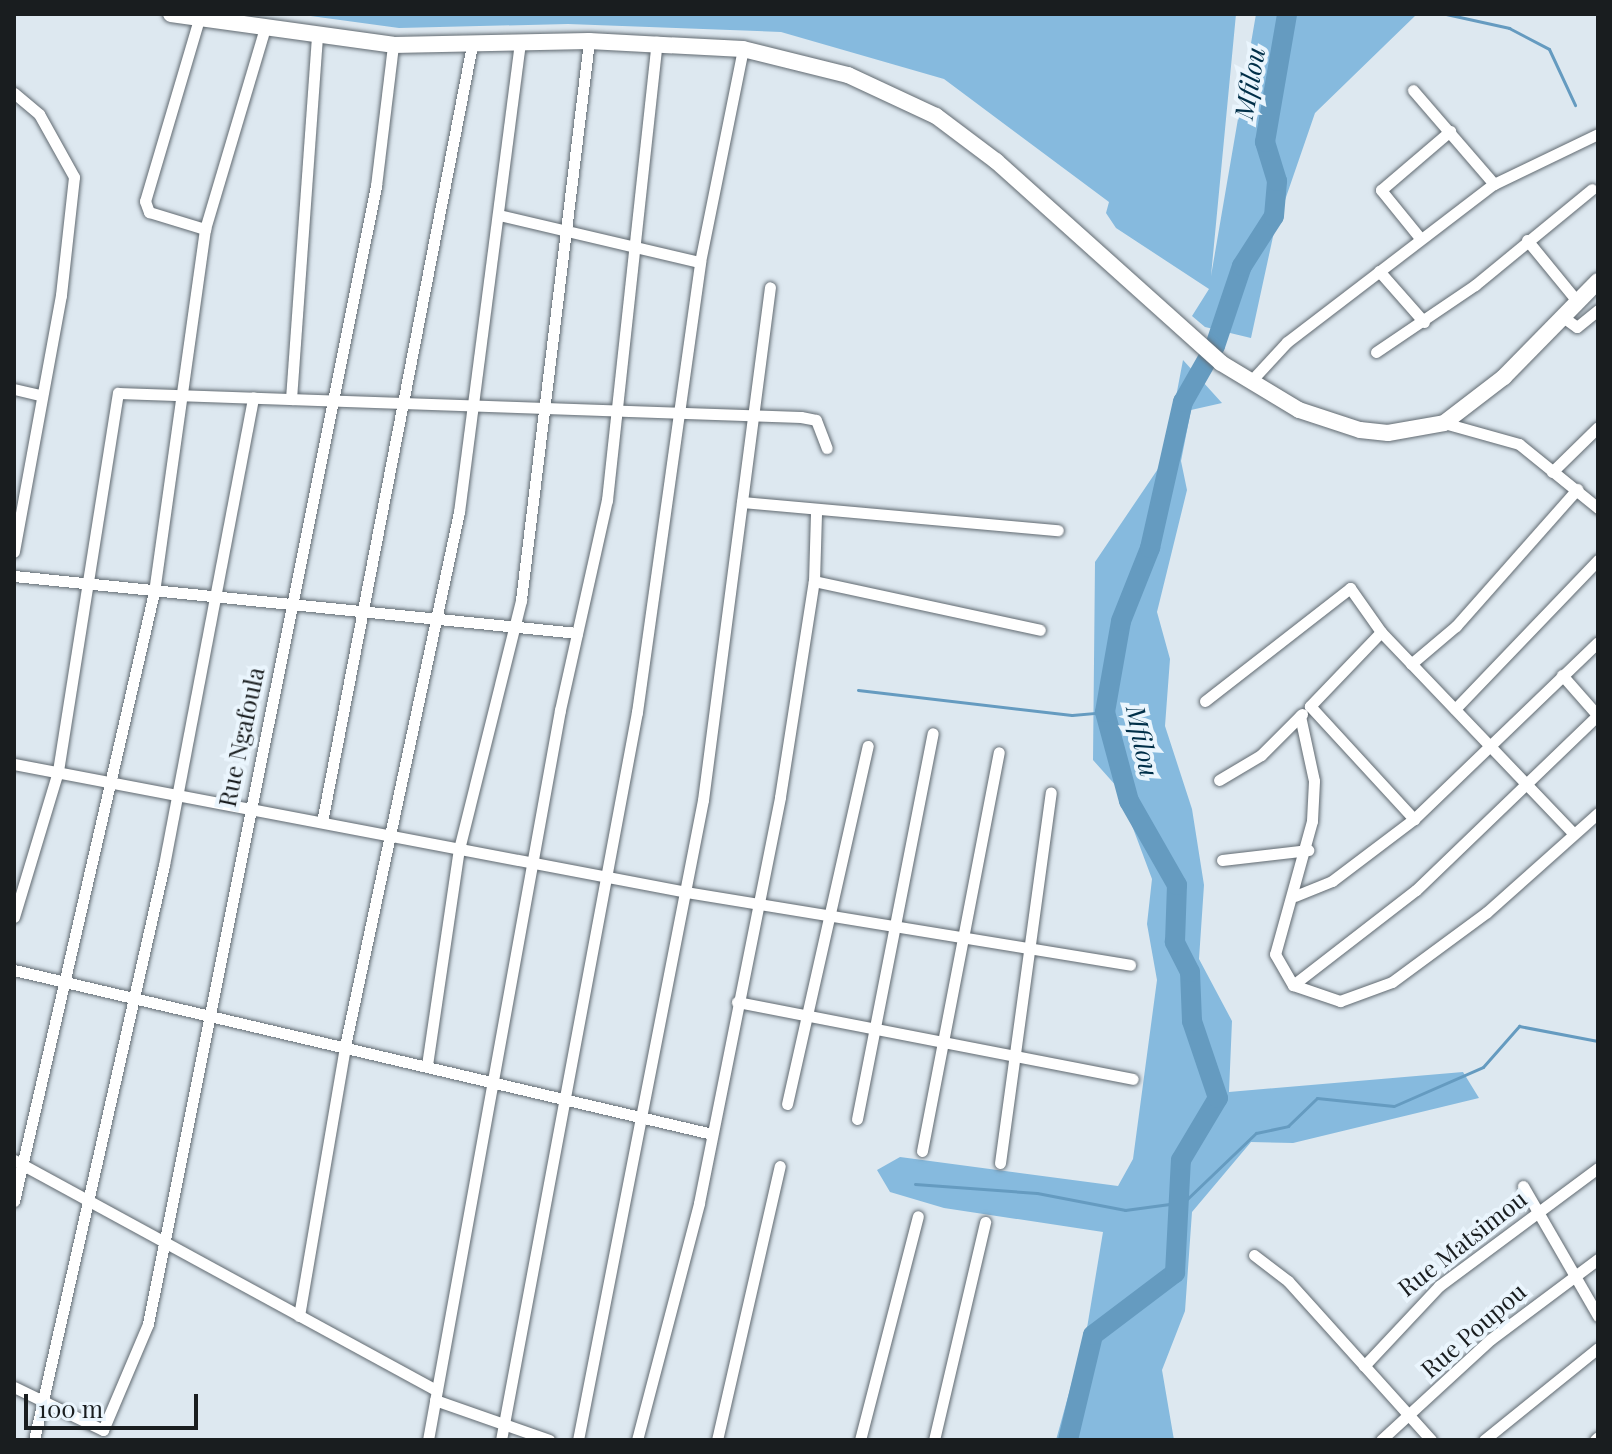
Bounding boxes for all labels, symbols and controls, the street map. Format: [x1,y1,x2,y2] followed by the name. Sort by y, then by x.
[1227,45,1271,121] water label: Mfilou
[212,665,270,809] street label: Rue Ngafoula
[1120,702,1166,780] water label: Mfilou
[1392,1184,1532,1302] street label: Rue Matsimou
[1415,1277,1531,1383] street label: Rue Poupou
[28,1378,202,1428] scale bar
[38,1392,103,1424] text: 100 m

